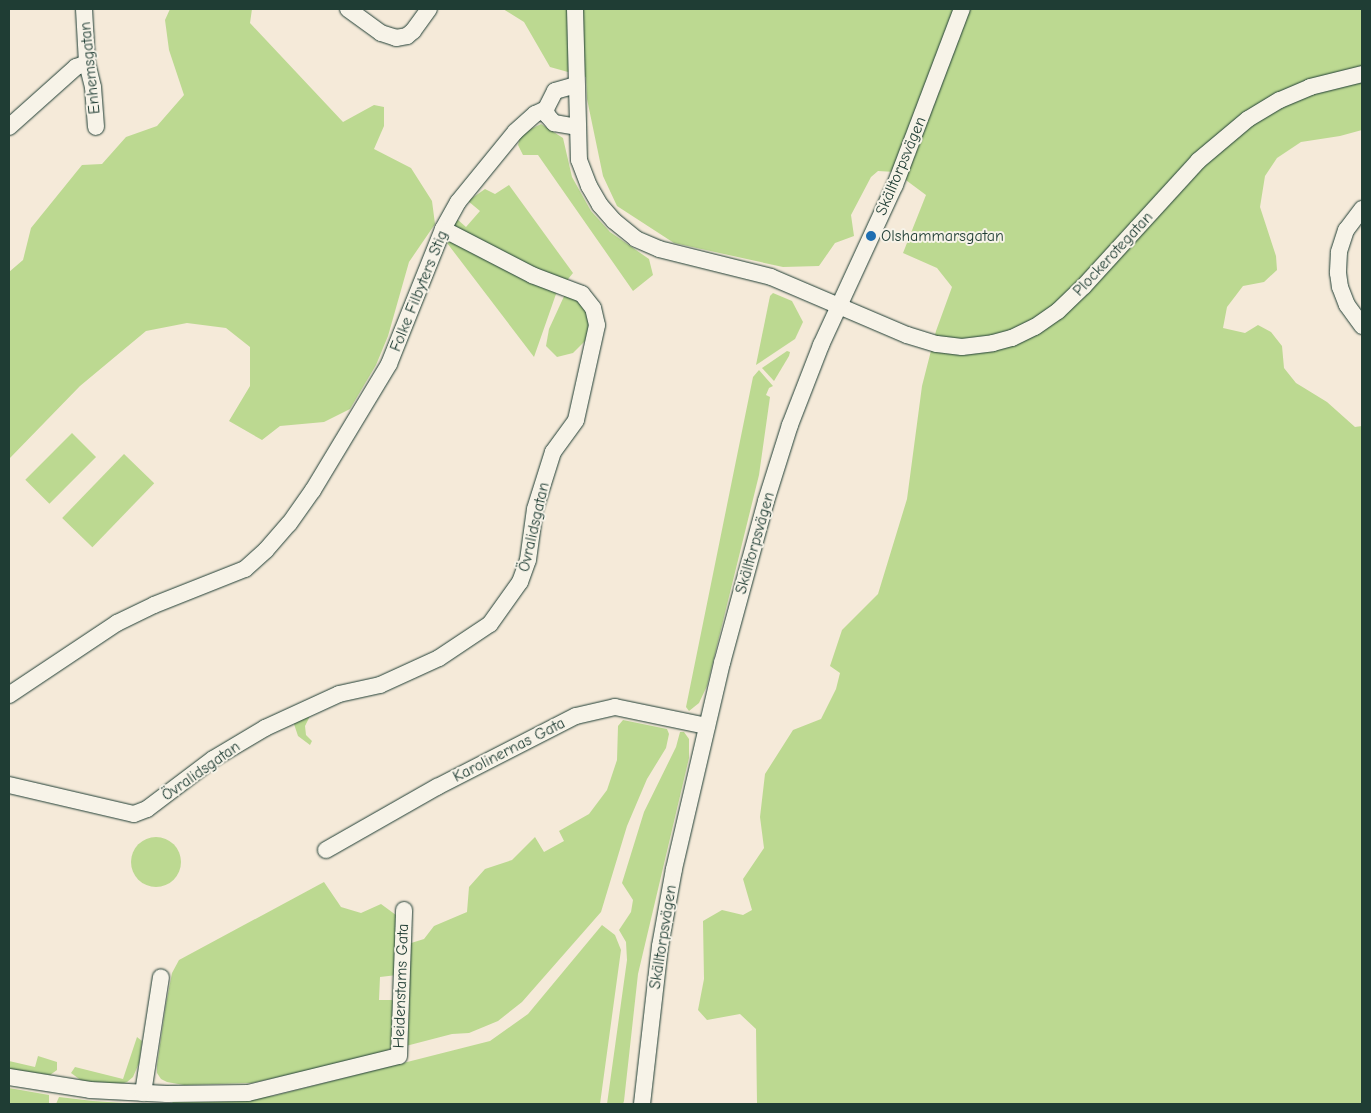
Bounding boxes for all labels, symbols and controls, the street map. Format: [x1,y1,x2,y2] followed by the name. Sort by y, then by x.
[76,21,104,115] street label: Enhemsgatan
[872,114,930,218] street label: Skälltorpsvägen
[1069,208,1157,300] street label: Plockerotegatan
[881,226,1004,246] place label: Olshammarsgatan
[386,228,452,354] street label: Folke Filbyters Stig
[865,230,877,242] marker: Olshammarsgatan
[514,480,554,574] street label: Övralidsgatan
[731,490,779,596] street label: Skälltorpsvägen
[450,713,568,787] street label: Karolinernas Gata
[158,737,244,805] street label: Övralidsgatan
[645,883,681,991] street label: Skälltorpsvägen
[389,923,413,1049] street label: Heidenstams Gata

